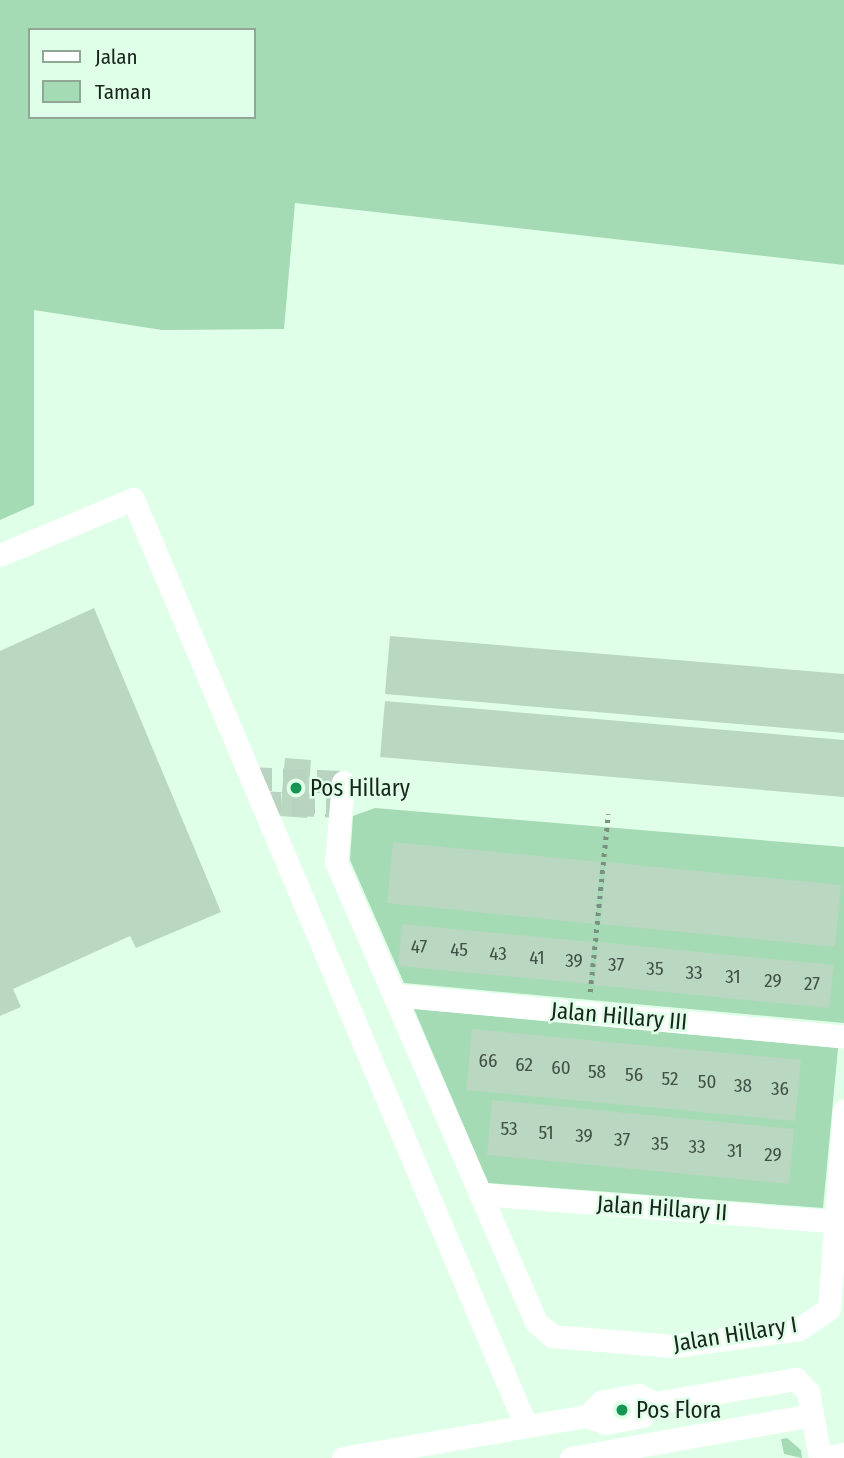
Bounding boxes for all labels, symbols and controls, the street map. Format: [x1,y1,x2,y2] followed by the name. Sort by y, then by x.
[28,28,256,119] legend
[95,44,138,70] text: Jalan
[95,79,151,105] text: Taman
[310,774,410,802] place label: Pos Hillary
[288,780,304,796] marker: Pos Hillary
[411,936,427,958] house number: 47
[450,939,468,961] house number: 45
[489,943,507,965] house number: 43
[529,947,545,969] house number: 41
[565,950,583,972] house number: 39
[608,954,624,976] house number: 37
[646,958,664,980] house number: 35
[685,962,703,984] house number: 33
[725,966,741,988] house number: 31
[764,970,782,992] house number: 29
[804,973,820,995] house number: 27
[550,996,688,1036] street label: Jalan Hillary III
[479,1050,497,1072] house number: 66
[515,1054,533,1076] house number: 62
[551,1057,571,1079] house number: 60
[588,1061,606,1083] house number: 58
[625,1064,643,1086] house number: 56
[662,1068,678,1090] house number: 52
[698,1071,716,1093] house number: 50
[734,1075,752,1097] house number: 38
[771,1078,789,1100] house number: 36
[500,1118,518,1140] house number: 53
[538,1122,554,1144] house number: 51
[575,1125,593,1147] house number: 39
[614,1129,630,1151] house number: 37
[651,1133,669,1155] house number: 35
[688,1136,706,1158] house number: 33
[727,1140,743,1162] house number: 31
[764,1144,782,1166] house number: 29
[596,1190,728,1226] street label: Jalan Hillary II
[671,1311,799,1357] street label: Jalan Hillary I
[636,1396,721,1424] place label: Pos Flora
[614,1402,630,1418] marker: Pos Flora

